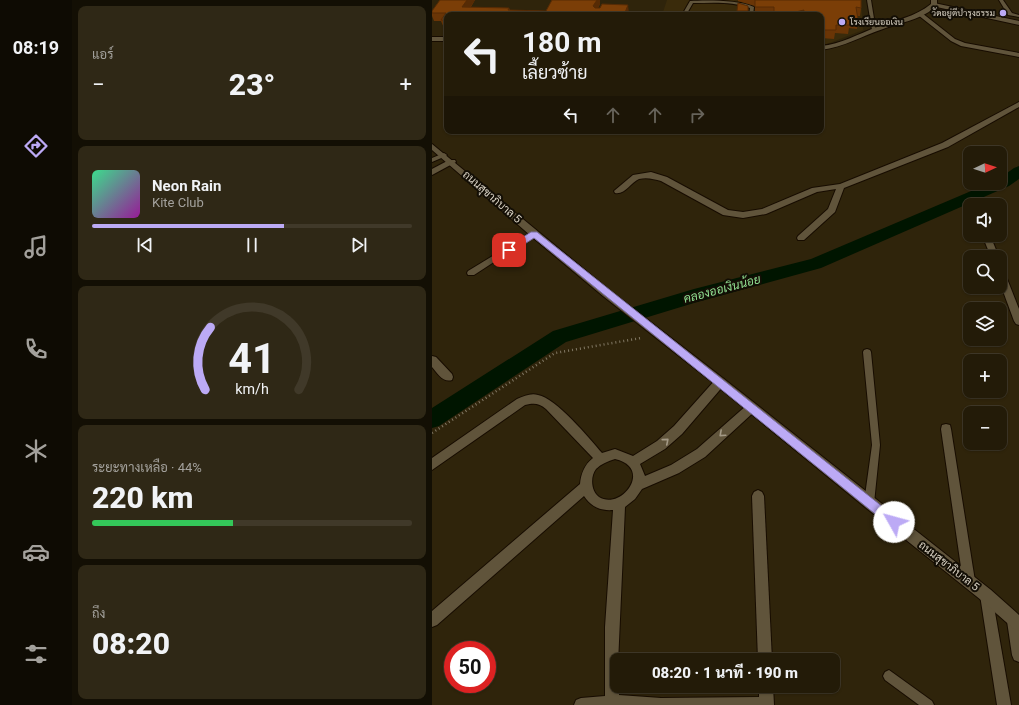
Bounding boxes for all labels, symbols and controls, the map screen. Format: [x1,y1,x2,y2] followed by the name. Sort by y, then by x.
[932,7,995,19] place label: วัดอยู่ดีบำรุงธรรม
[998,8,1008,18] marker: วัดอยู่ดีบำรุงธรรม
[849,16,903,27] place label: โรงเรียนออเงิน
[837,17,847,27] marker: โรงเรียนออเงิน
[522,26,601,59] text: 180 m
[456,28,508,80] icon: left
[13,37,59,58] text: 08:19
[92,47,113,62] text: แอร์
[522,62,588,83] text: เลี้ยวซ้าย
[229,67,275,102] text: 23°
[92,72,105,97] text: −
[400,72,412,97] text: +
[560,104,582,126] icon: left
[602,104,624,126] icon: ahead
[644,104,666,126] icon: ahead
[686,104,708,126] icon: right
[22,132,50,160] icon: directions
[963,146,1007,190] north arrow
[963,146,1007,450] map controls
[459,168,524,227] street label: ถนนสุขาภิบาล 5
[152,177,221,195] text: Neon Rain
[152,195,204,210] text: Kite Club
[963,198,1007,242] button: sound
[22,233,50,261] icon: music
[492,233,526,267] pin
[134,234,156,256] icon: previous
[241,234,263,256] icon: pause
[348,234,370,256] icon: next
[498,239,520,261] icon: arrive
[963,250,1007,294] button: search
[682,272,762,306] water label: คลองออเงินน้อย
[963,302,1007,346] button: layers
[228,334,276,383] text: 41
[22,335,50,363] icon: phone
[963,354,1007,398] button: +
[235,381,269,397] text: km/h
[963,406,1007,450] button: −
[719,429,727,436] one-way arrow
[22,437,50,465] icon: climate
[661,438,669,445] one-way arrow
[92,460,202,475] text: ระยะทางเหลือ · 44%
[92,480,194,515] text: 220 km
[873,501,915,543] position arrow
[22,538,50,566] icon: car
[915,538,982,595] street label: ถนนสุขาภิบาล 5
[92,606,105,621] text: ถึง
[92,626,170,661] text: 08:20
[22,640,50,668] icon: filters
[444,641,496,693] speed limit sign: 50
[652,664,798,682] text: 08:20 · 1 นาที · 190 m

